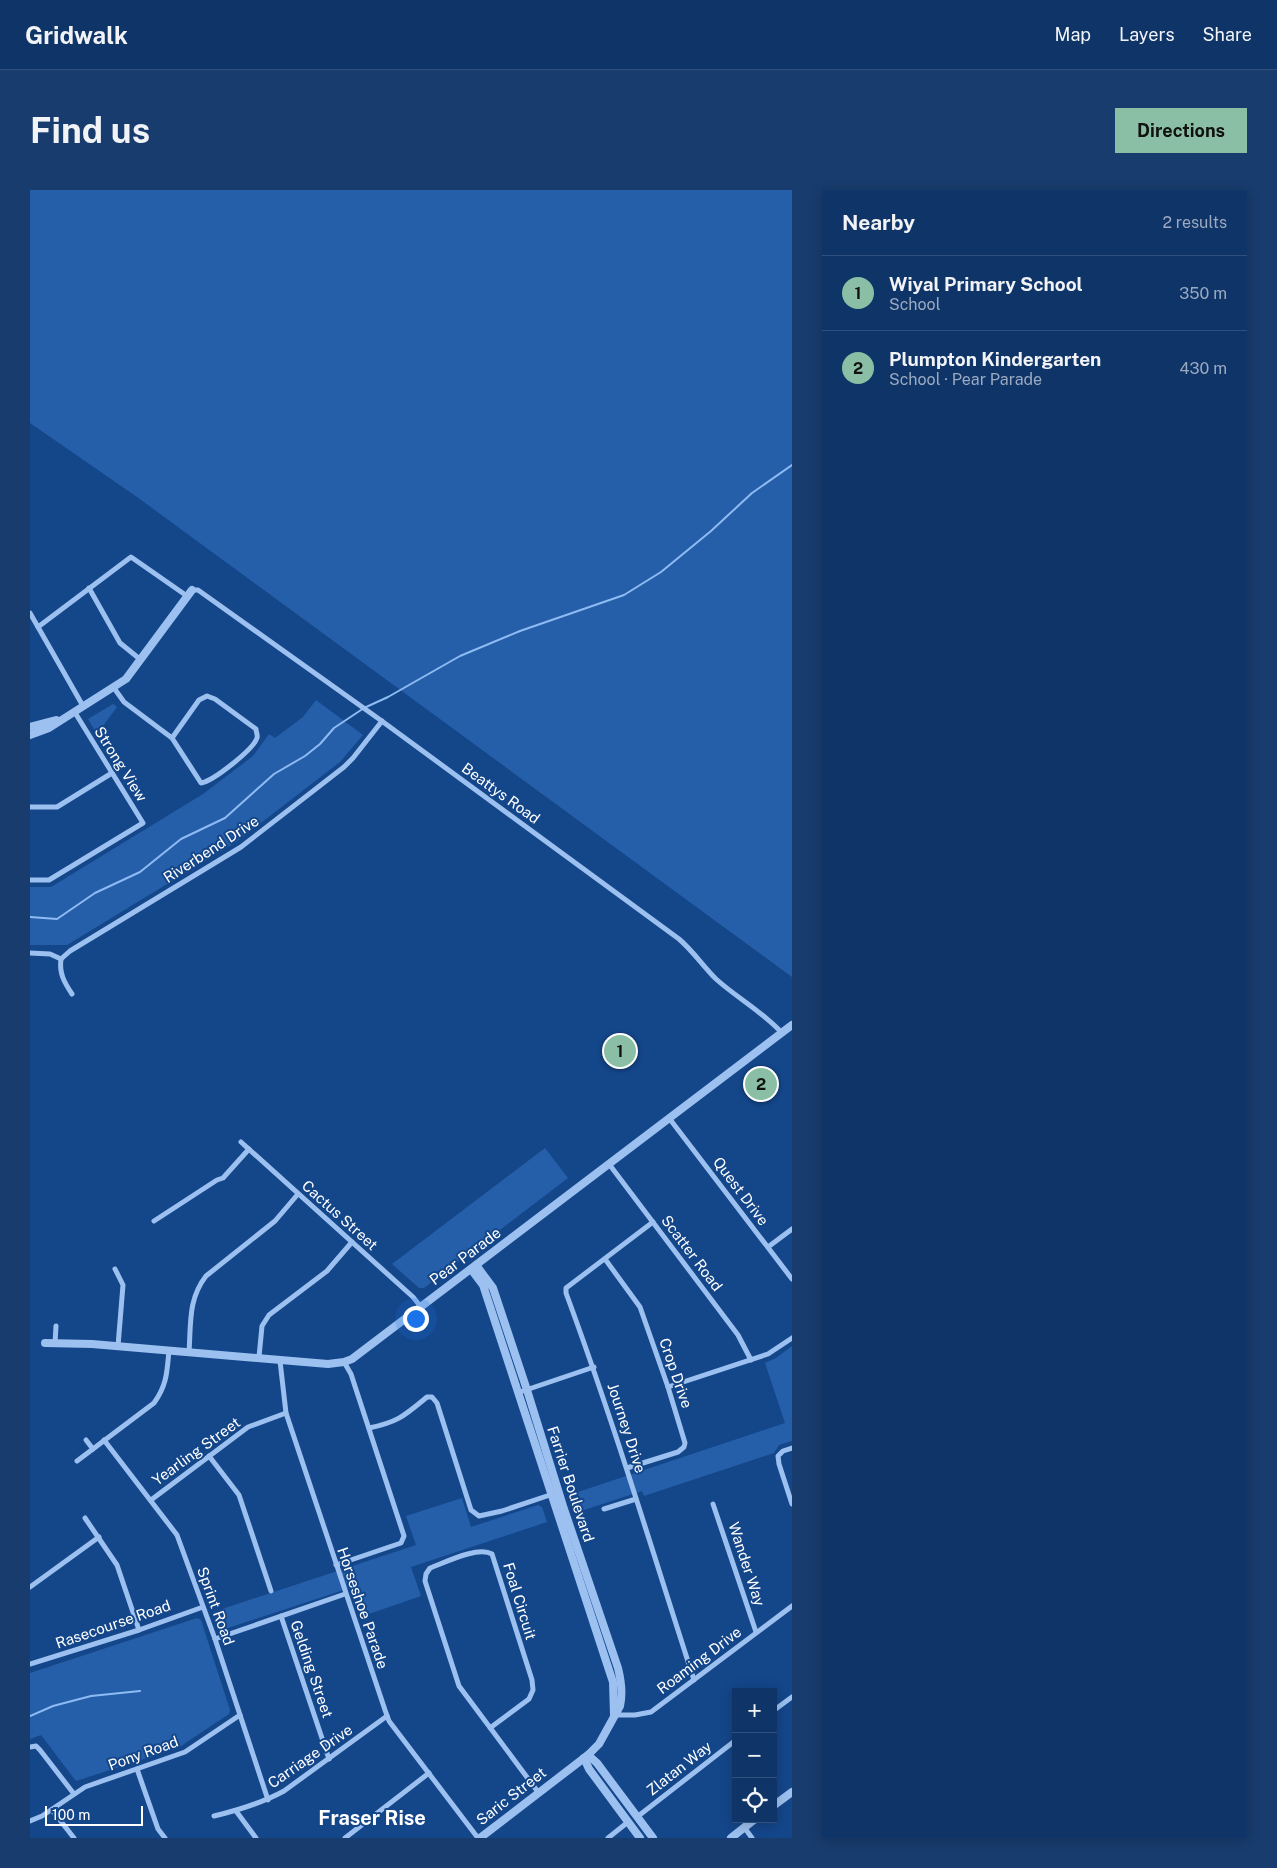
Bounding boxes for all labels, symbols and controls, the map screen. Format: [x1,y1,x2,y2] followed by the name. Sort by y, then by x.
[25,21,128,49] text: Gridwalk
[1055,24,1091,45] text: Map
[1119,24,1175,45] text: Layers
[1203,24,1252,45] text: Share
[1115,108,1247,153] button: Directions
[30,110,150,151] text: Find us
[842,210,915,235] text: Nearby
[1162,213,1227,232] text: 2 results
[889,273,1083,295] text: Wiyal Primary School
[855,284,861,303] text: 1
[1179,284,1227,303] text: 350 m
[889,295,940,314] text: School
[889,348,1101,370] text: Plumpton Kindergarten
[853,359,863,378] text: 2
[1179,359,1227,378] text: 430 m
[889,370,1042,389] text: School · Pear Parade
[91,723,151,805] street label: Strong View
[459,759,543,827] street label: Beattys Road
[160,812,262,886] street label: Riverbend Drive
[604,1032,636,1070] pin: 1
[745,1065,777,1103] pin: 2
[710,1153,772,1229] street label: Quest Drive
[299,1177,381,1253] street label: Cactus Street
[658,1212,726,1294] street label: Scatter Road
[426,1224,504,1288] street label: Pear Parade
[403,1306,429,1332] your location
[656,1336,696,1410] street label: Crop Drive
[604,1381,650,1475] street label: Journey Drive
[149,1413,243,1489] street label: Yearling Street
[544,1424,598,1544] street label: Farrier Boulevard
[725,1520,769,1608] street label: Wander Way
[334,1545,392,1671] street label: Horseshoe Parade
[500,1560,540,1642] street label: Foal Circuit
[194,1565,238,1647] street label: Sprint Road
[53,1596,173,1652] street label: Rasecourse Road
[287,1618,337,1720] street label: Gelding Street
[654,1623,744,1697] street label: Roaming Drive
[732,1688,777,1823] map controls
[732,1688,777,1733] button: +
[264,1721,356,1791] street label: Carriage Drive
[106,1732,180,1774] street label: Pony Road
[732,1733,777,1778] button: −
[643,1737,715,1799] street label: Zlatan Way
[473,1764,549,1828] street label: Saric Street
[732,1778,777,1823] button: locate
[45,1803,142,1826] scale bar
[318,1806,426,1830] district label: Fraser Rise
[52,1807,90,1823] text: 100 m

